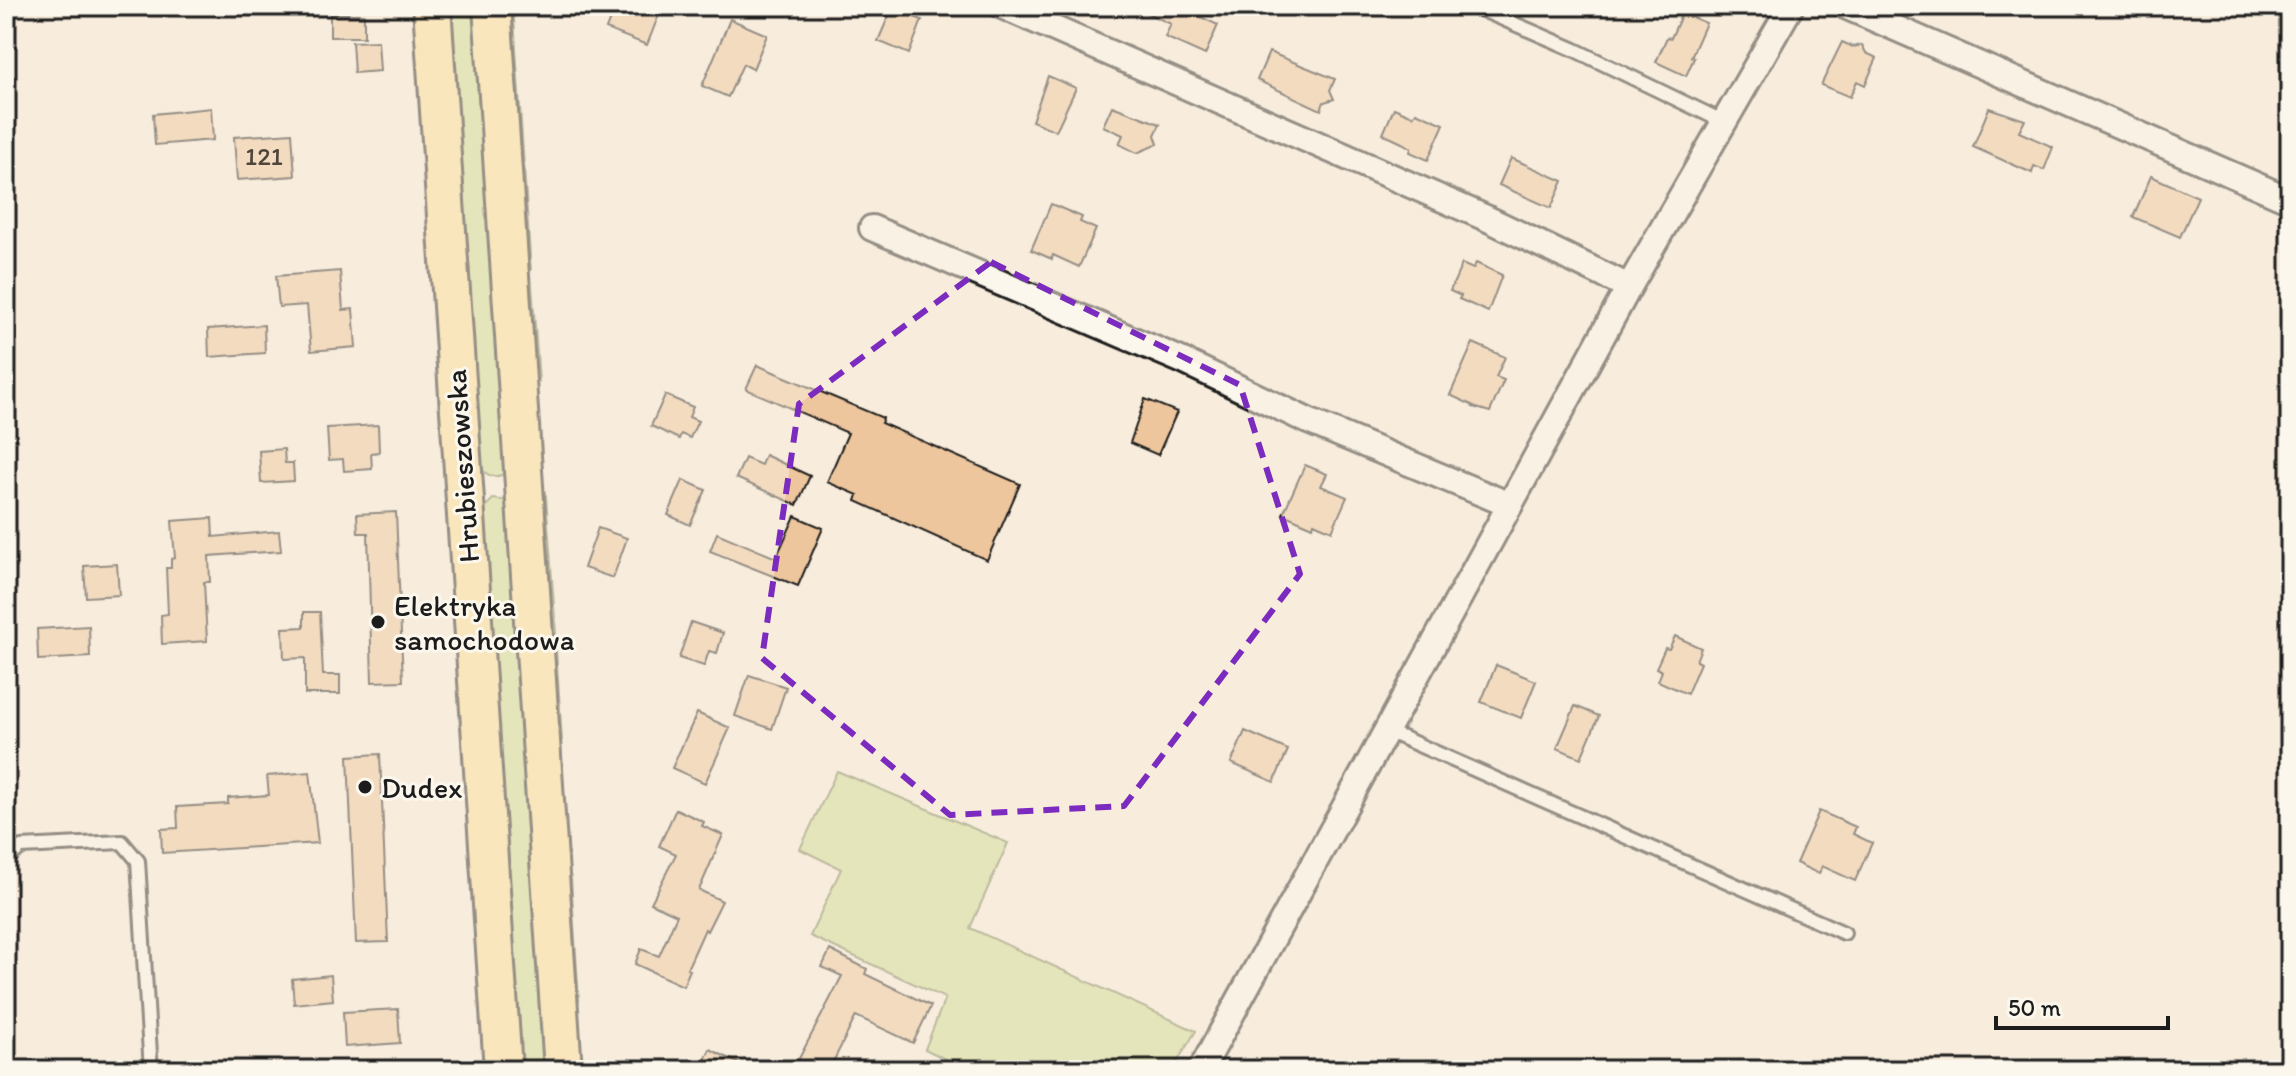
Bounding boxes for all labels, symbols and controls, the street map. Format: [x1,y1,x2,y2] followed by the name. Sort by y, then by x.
[245,140,283,172] house number: 121
[437,368,487,564] street label: Hrubieszowska
[394,587,575,658] place label: Elektryka samochodowa
[369,613,387,631] marker: Elektryka samochodowa
[381,769,462,806] place label: Dudex
[356,778,374,796] marker: Dudex
[1996,980,2168,1030] scale bar
[2008,993,2061,1022] text: 50 m

